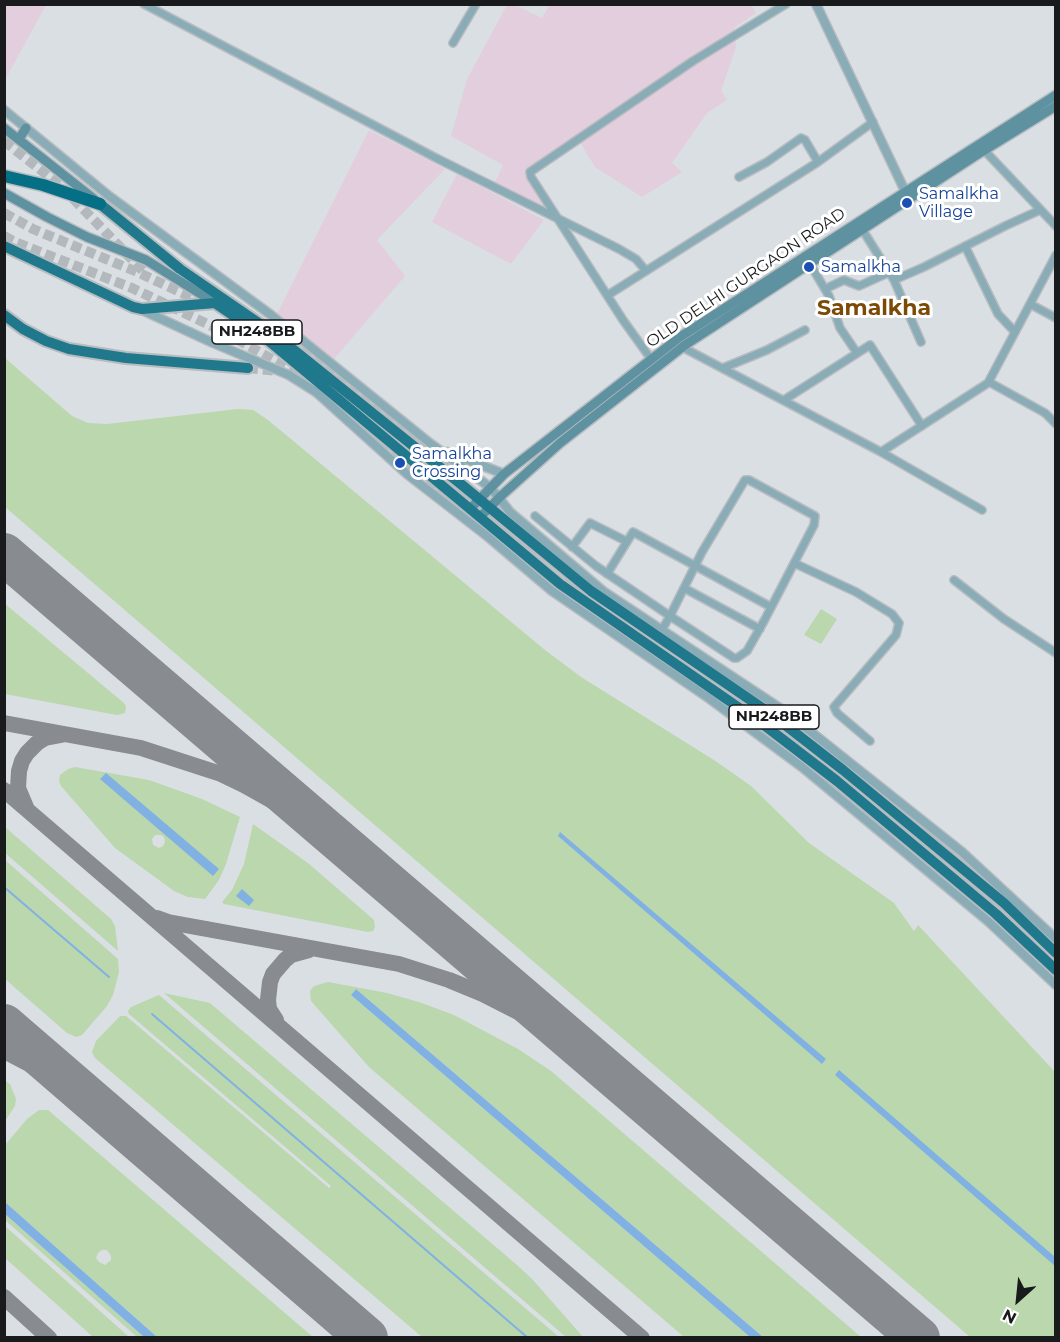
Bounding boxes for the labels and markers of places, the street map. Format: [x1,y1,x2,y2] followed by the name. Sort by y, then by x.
[919,184,999,222] place label: Samalkha Village
[900,196,914,210] marker: Samalkha Village
[821,257,901,277] place label: Samalkha
[802,260,816,274] marker: Samalkha
[412,444,492,482] place label: Samalkha Crossing
[393,456,407,470] marker: Samalkha Crossing

